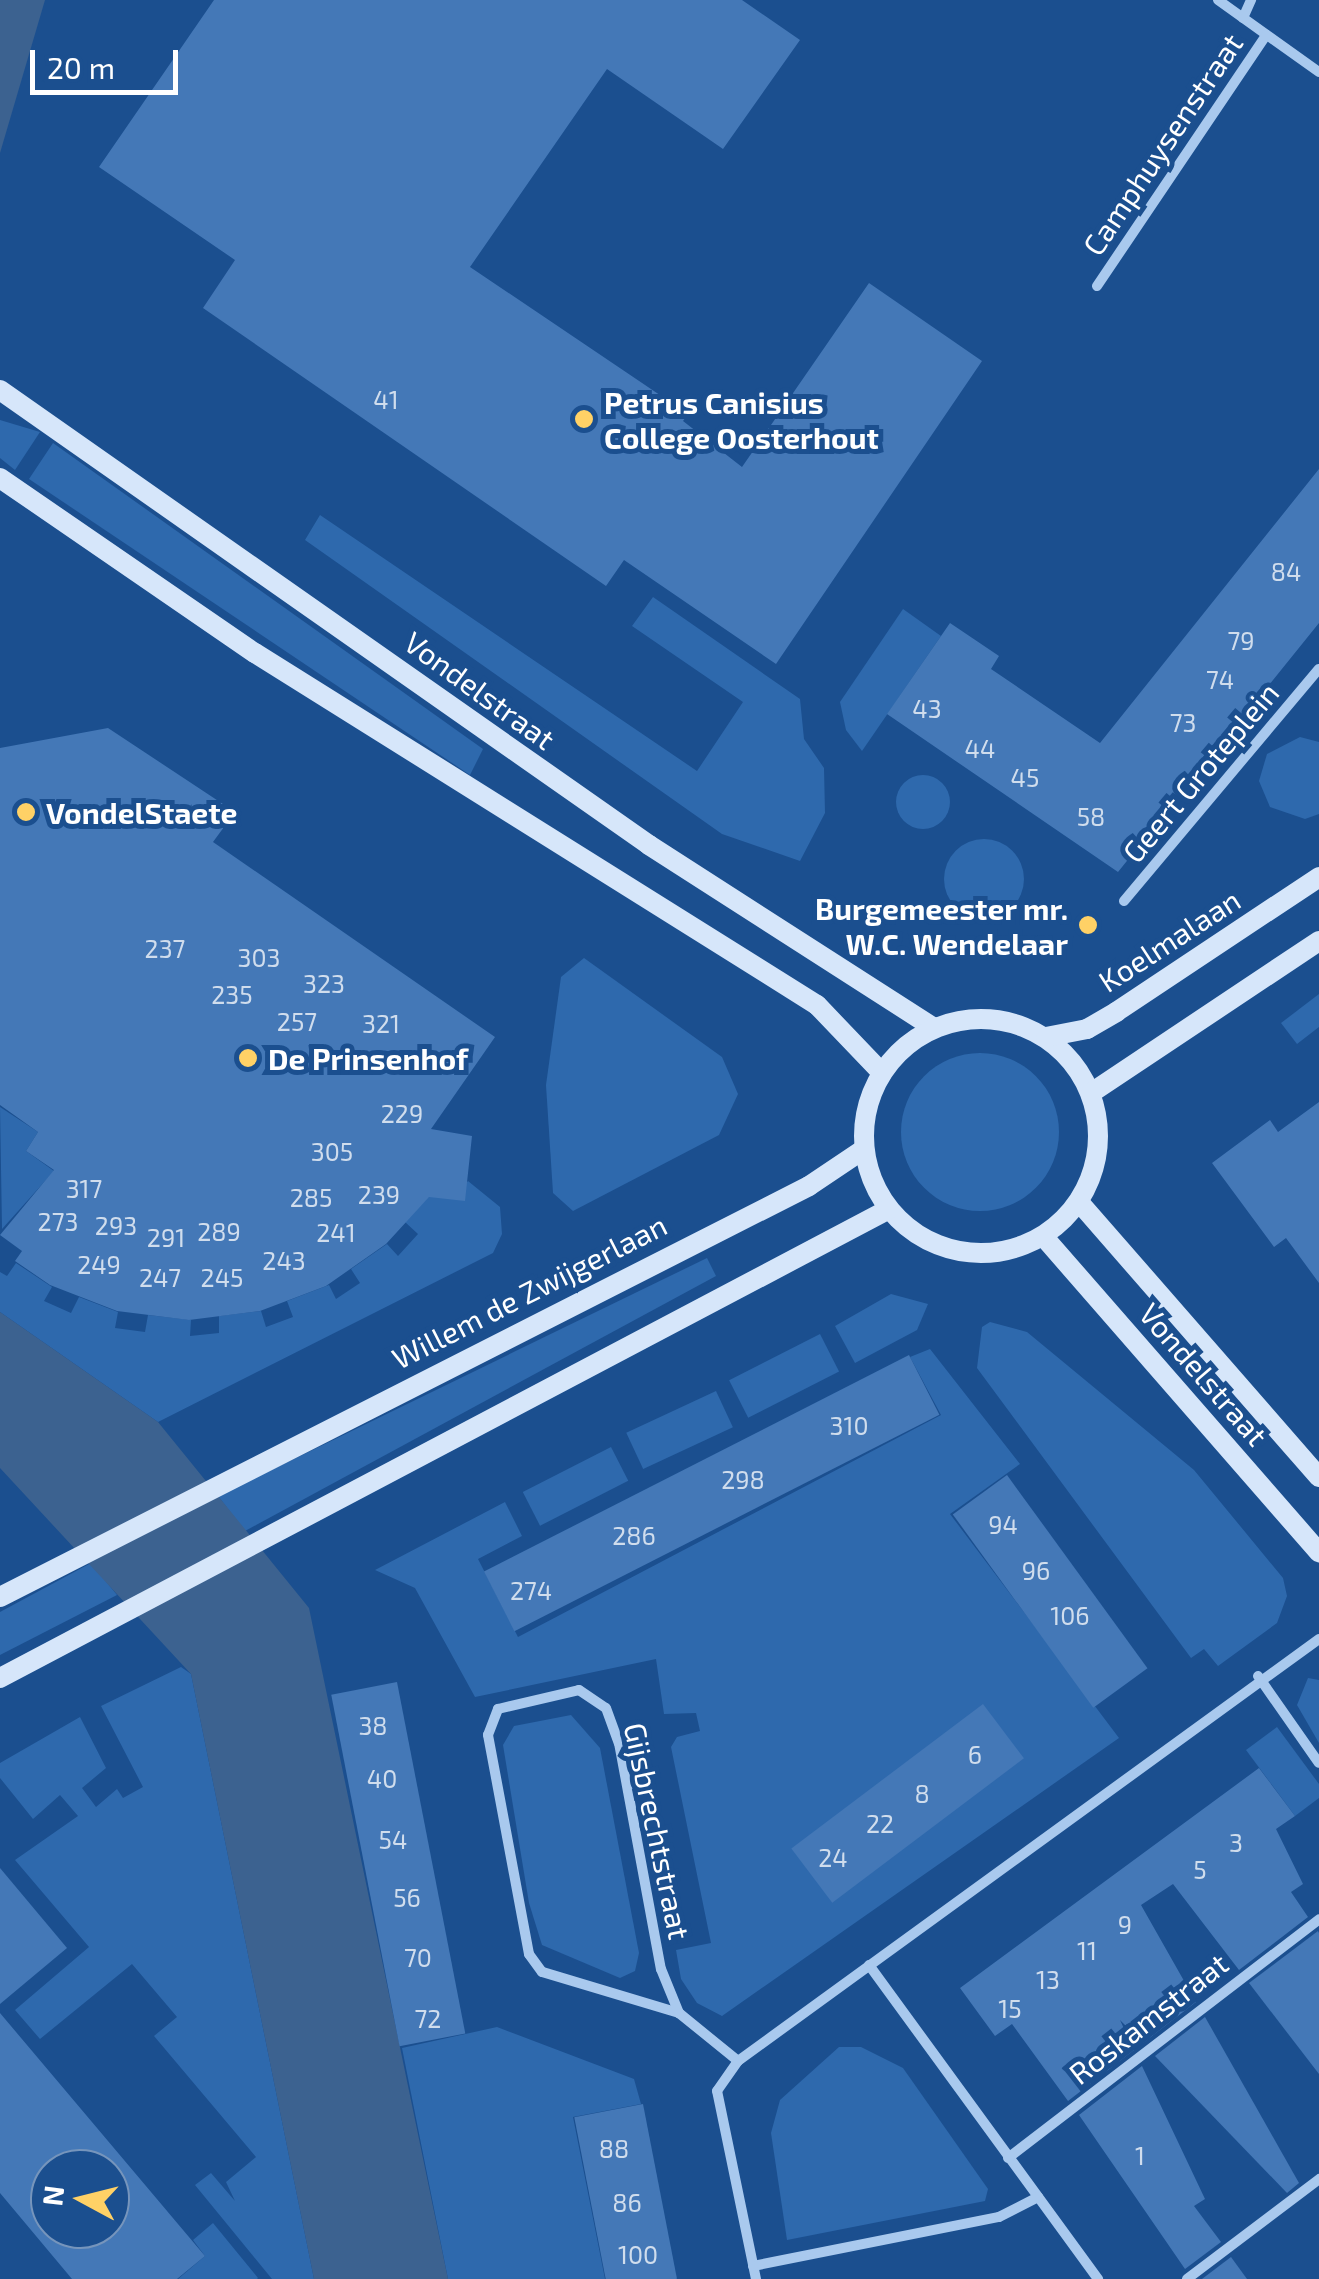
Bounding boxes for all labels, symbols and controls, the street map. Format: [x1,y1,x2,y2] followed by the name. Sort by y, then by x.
[1075,26,1249,262] street label: Camphuysenstraat
[35,30,182,92] scale bar
[47,49,115,85] text: 20 m
[373,384,399,414] house number: 41
[604,384,879,454] place label: Petrus Canisius College Oosterhout
[573,408,595,430] marker: Petrus Canisius College Oosterhout
[1271,556,1301,586] house number: 84
[398,623,562,757] street label: Vondelstraat
[1227,625,1255,655] house number: 79
[1206,664,1234,694] house number: 74
[1114,675,1286,869] street label: Geert Groteplein
[912,693,942,723] house number: 43
[1170,707,1196,737] house number: 73
[965,733,995,763] house number: 44
[1011,762,1039,792] house number: 45
[46,794,237,830] place label: VondelStaete
[15,801,37,823] marker: VondelStaete
[1077,801,1105,831] house number: 58
[1092,881,1246,999] street label: Koelmalaan
[814,890,1068,960] place label: Burgemeester mr. W.C. Wendelaar
[1077,914,1099,936] marker: Burgemeester mr. W.C. Wendelaar
[145,933,185,963] house number: 237
[238,942,280,972] house number: 303
[303,968,345,998] house number: 323
[211,979,253,1009] house number: 235
[277,1006,317,1036] house number: 257
[362,1008,400,1038] house number: 321
[268,1040,468,1076] place label: De Prinsenhof
[237,1047,259,1069] marker: De Prinsenhof
[381,1098,423,1128] house number: 229
[311,1136,353,1166] house number: 305
[66,1173,102,1203] house number: 317
[358,1179,400,1209] house number: 239
[290,1182,332,1212] house number: 285
[38,1206,78,1236] house number: 273
[386,1206,672,1376] street label: Willem de Zwijgerlaan
[95,1210,137,1240] house number: 293
[197,1216,241,1246] house number: 289
[316,1217,356,1247] house number: 241
[147,1222,185,1252] house number: 291
[262,1245,306,1275] house number: 243
[77,1249,121,1279] house number: 249
[139,1262,181,1292] house number: 247
[201,1262,243,1292] house number: 245
[1132,1295,1276,1453] street label: Vondelstraat
[830,1410,868,1440] house number: 310
[721,1464,765,1494] house number: 298
[988,1509,1018,1539] house number: 94
[612,1520,656,1550] house number: 286
[1022,1555,1050,1585] house number: 96
[510,1575,552,1605] house number: 274
[1050,1600,1090,1630] house number: 106
[358,1710,388,1740] house number: 38
[617,1719,699,1943] street label: Gijsbrechtstraat
[968,1739,982,1769] house number: 6
[367,1763,397,1793] house number: 40
[914,1778,930,1808] house number: 8
[866,1808,894,1838] house number: 22
[379,1824,407,1854] house number: 54
[1229,1827,1243,1857] house number: 3
[818,1842,848,1872] house number: 24
[1193,1854,1207,1884] house number: 5
[393,1882,421,1912] house number: 56
[1118,1909,1132,1939] house number: 9
[1077,1935,1097,1965] house number: 11
[404,1942,432,1972] house number: 70
[1061,1945,1235,2091] street label: Roskamstraat
[1036,1964,1060,1994] house number: 13
[998,1993,1022,2023] house number: 15
[415,2003,441,2033] house number: 72
[599,2133,629,2163] house number: 88
[1135,2140,1145,2170] house number: 1
[30,2149,130,2249] north arrow
[34,2183,70,2208] text: N
[612,2187,642,2217] house number: 86
[618,2239,658,2269] house number: 100

